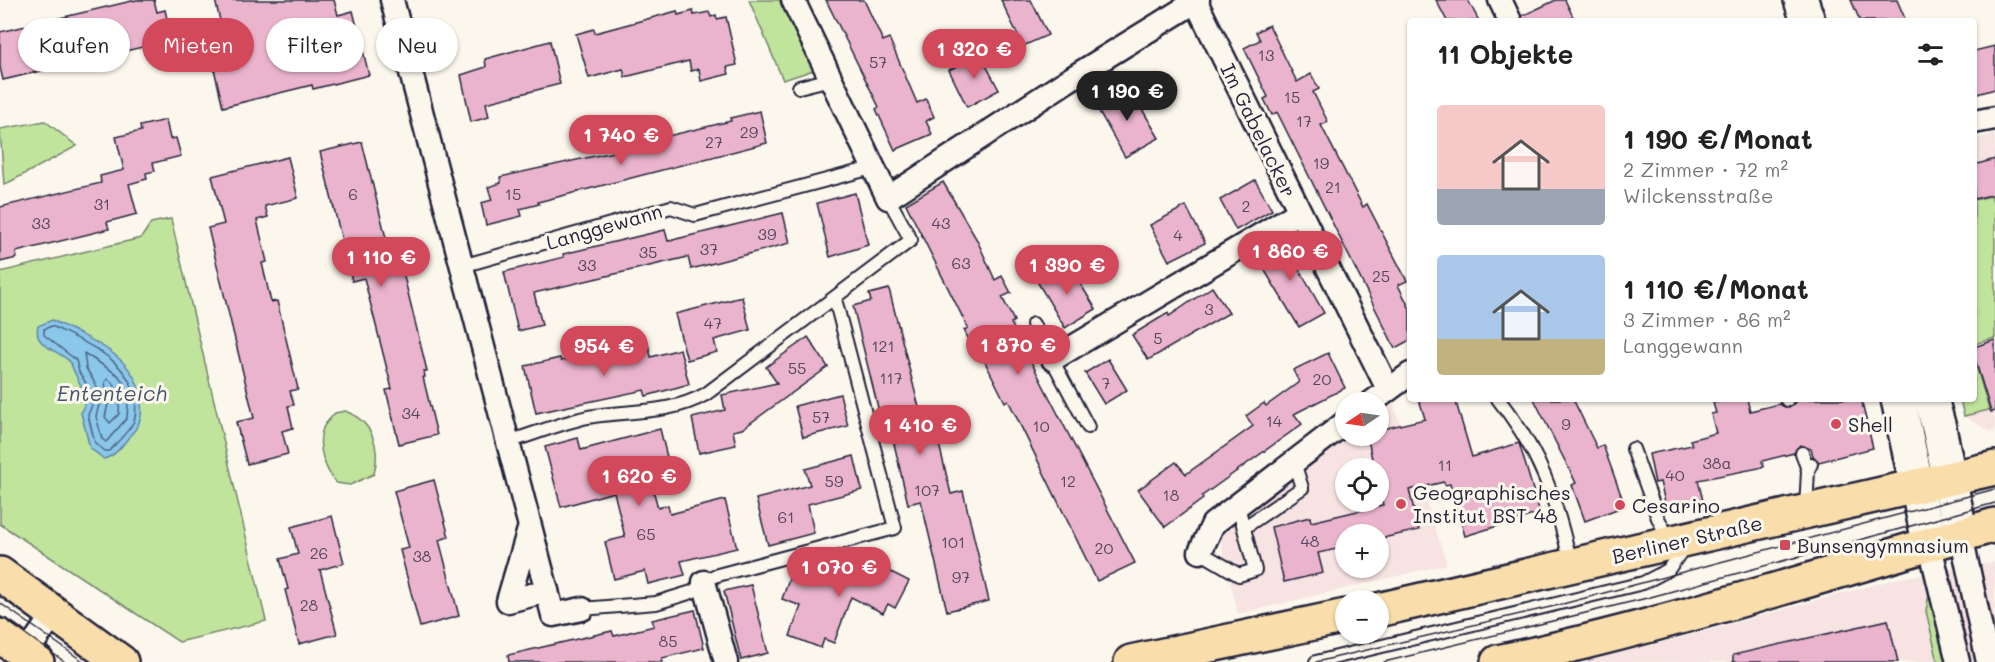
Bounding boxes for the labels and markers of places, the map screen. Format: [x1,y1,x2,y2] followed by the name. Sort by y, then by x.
[919,29,1029,80] pin: 1 320 €
[1072,71,1182,122] pin: 1 190 €
[566,115,676,166] pin: 1 740 €
[1235,231,1345,282] pin: 1 860 €
[326,237,436,288] pin: 1 110 €
[1012,245,1122,296] pin: 1 390 €
[963,325,1073,376] pin: 1 870 €
[562,326,646,377] pin: 954 €
[865,405,975,456] pin: 1 410 €
[1848,411,1893,437] place label: Shell
[1829,417,1843,431] marker: Shell
[584,456,694,507] pin: 1 620 €
[1413,479,1571,528] place label: Geographisches Institut BST 48
[1632,492,1720,518] place label: Cesarino
[1394,497,1408,511] marker: Geographisches Institut BST 48
[1613,498,1627,512] marker: Cesarino
[1797,532,1969,558] place label: Bunsengymnasium
[1778,538,1792,552] marker: Bunsengymnasium
[784,547,894,598] pin: 1 070 €

